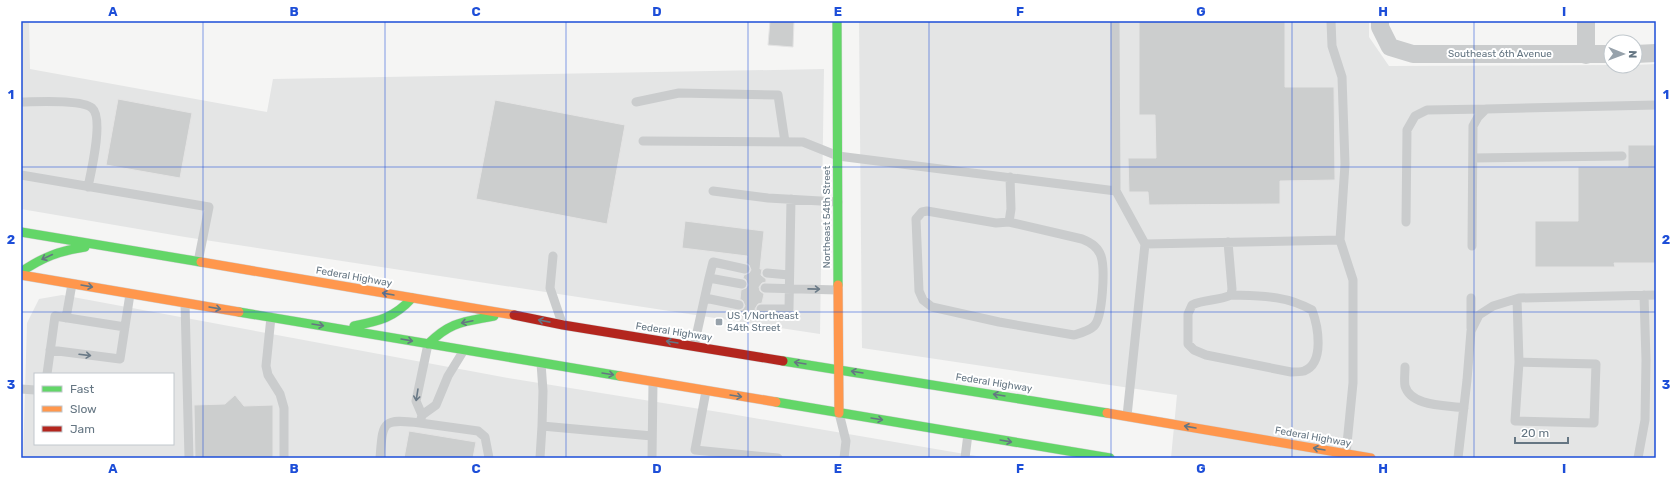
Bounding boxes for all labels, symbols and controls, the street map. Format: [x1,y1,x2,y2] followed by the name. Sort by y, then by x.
[108,4,118,19] text: A
[289,4,299,19] text: B
[471,4,481,19] text: C
[652,4,662,19] text: D
[834,4,842,19] text: E
[1016,4,1024,19] text: F
[1196,4,1206,19] text: G
[1378,4,1388,19] text: H
[1562,4,1566,19] text: I
[1603,34,1643,74] north arrow
[1448,48,1552,60] street label: Southeast 6th Avenue
[1626,50,1639,58] text: N
[8,87,14,102] text: 1
[1663,87,1669,102] text: 1
[821,166,833,268] street label: Northeast 54th Street
[7,232,15,247] text: 2
[1662,232,1670,247] text: 2
[41,254,53,261] one-way arrow
[315,264,394,290] street label: Federal Highway
[80,282,93,290] one-way arrow
[807,286,820,293] one-way arrow
[382,290,395,298] one-way arrow
[208,304,221,312] one-way arrow
[727,310,799,334] place label: US 1/Northeast 54th Street
[538,317,551,325] one-way arrow
[714,317,724,327] marker: US 1/Northeast 54th Street
[461,318,474,326] one-way arrow
[635,320,714,344] street label: Federal Highway
[311,321,324,329] one-way arrow
[400,336,413,344] one-way arrow
[666,338,679,346] one-way arrow
[78,351,91,359] one-way arrow
[794,359,807,367] one-way arrow
[851,368,864,376] one-way arrow
[601,370,614,378] one-way arrow
[955,371,1034,395] street label: Federal Highway
[34,373,174,445] legend
[7,377,16,392] text: 3
[1662,377,1671,392] text: 3
[70,382,94,396] text: Fast
[413,389,421,402] one-way arrow
[993,391,1006,399] one-way arrow
[729,392,742,400] one-way arrow
[70,402,97,416] text: Slow
[870,415,883,423] one-way arrow
[1515,419,1568,445] scale bar
[70,422,95,436] text: Jam
[1184,423,1197,431] one-way arrow
[1274,424,1353,450] street label: Federal Highway
[1521,426,1549,440] text: 20 m
[999,437,1012,445] one-way arrow
[1312,445,1325,453] one-way arrow
[108,461,118,476] text: A
[289,461,299,476] text: B
[471,461,481,476] text: C
[652,461,662,476] text: D
[834,461,842,476] text: E
[1016,461,1024,476] text: F
[1196,461,1206,476] text: G
[1378,461,1388,476] text: H
[1562,461,1566,476] text: I

